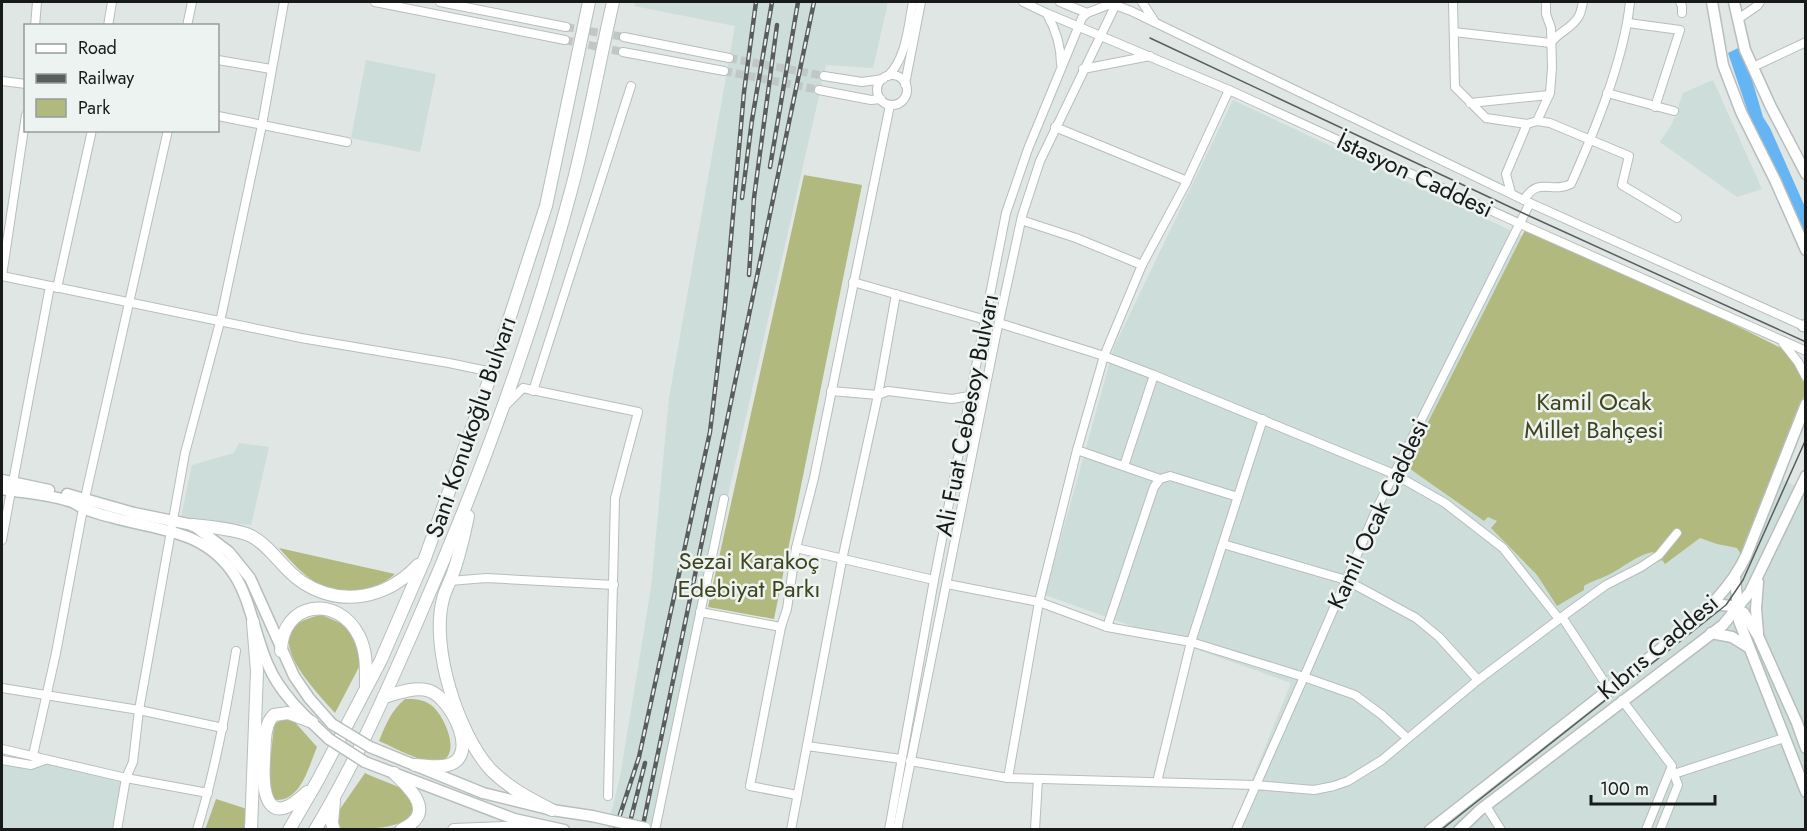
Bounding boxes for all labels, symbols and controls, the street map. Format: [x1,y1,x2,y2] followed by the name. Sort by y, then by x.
[24,24,219,132] legend
[78,35,117,61] text: Road
[78,65,134,91] text: Railway
[78,95,110,121] text: Park
[1331,123,1499,226] street label: İstasyon Caddesi
[926,291,1007,539] street label: Ali Fuat Cebesoy Bulvarı
[416,311,525,542] street label: Sani Konukoğlu Bulvarı
[1524,384,1664,447] park label: Kamil Ocak Millet Bahçesi
[1318,413,1437,615] street label: Kamil Ocak Caddesi
[677,543,821,606] park label: Sezai Karakoç Edebiyat Parkı
[1590,585,1726,708] street label: Kıbrıs Caddesi
[1591,768,1716,806] scale bar
[1600,776,1649,802] text: 100 m

